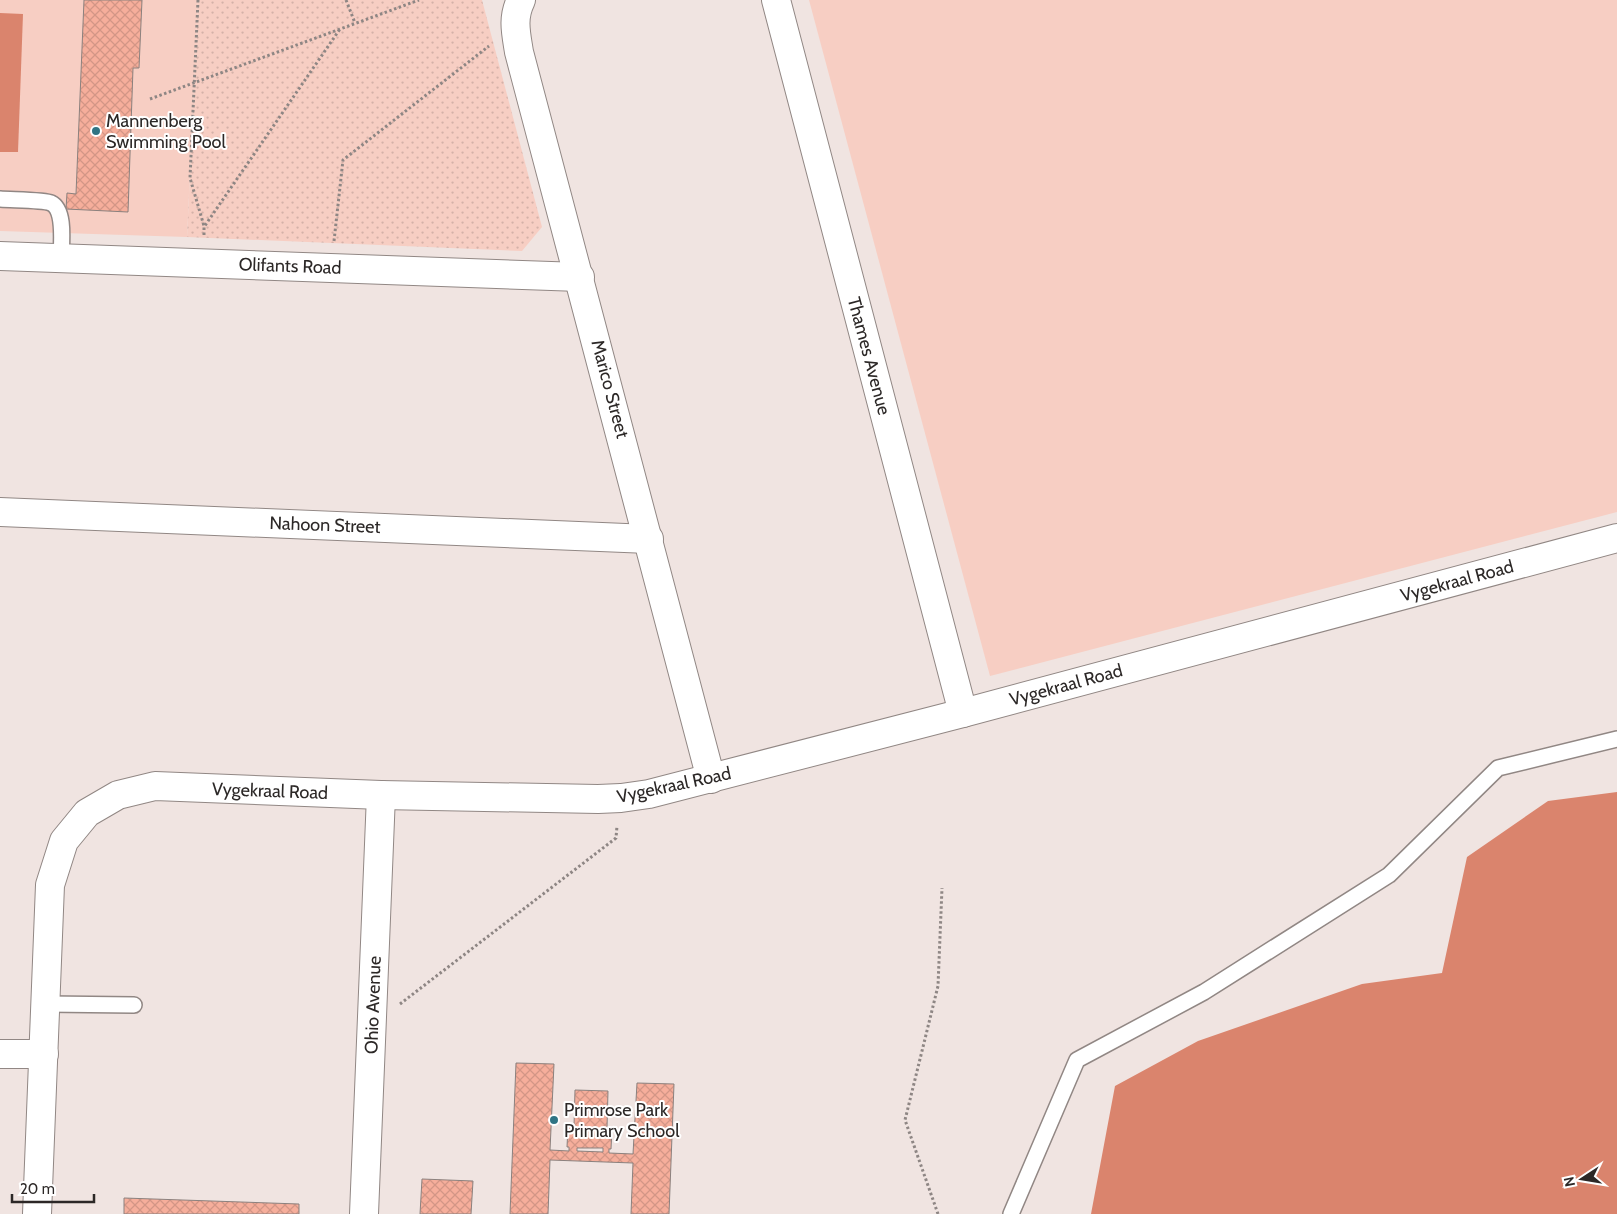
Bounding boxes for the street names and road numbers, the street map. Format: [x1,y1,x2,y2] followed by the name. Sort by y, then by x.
[238,253,342,279] street label: Olifants Road
[843,294,895,418] street label: Thames Avenue
[586,337,634,441] street label: Marico Street
[269,512,381,538] street label: Nahoon Street
[1398,555,1516,607] street label: Vygekraal Road
[1007,659,1125,711] street label: Vygekraal Road
[615,762,733,808] street label: Vygekraal Road
[212,778,328,804] street label: Vygekraal Road
[360,955,386,1055] street label: Ohio Avenue

